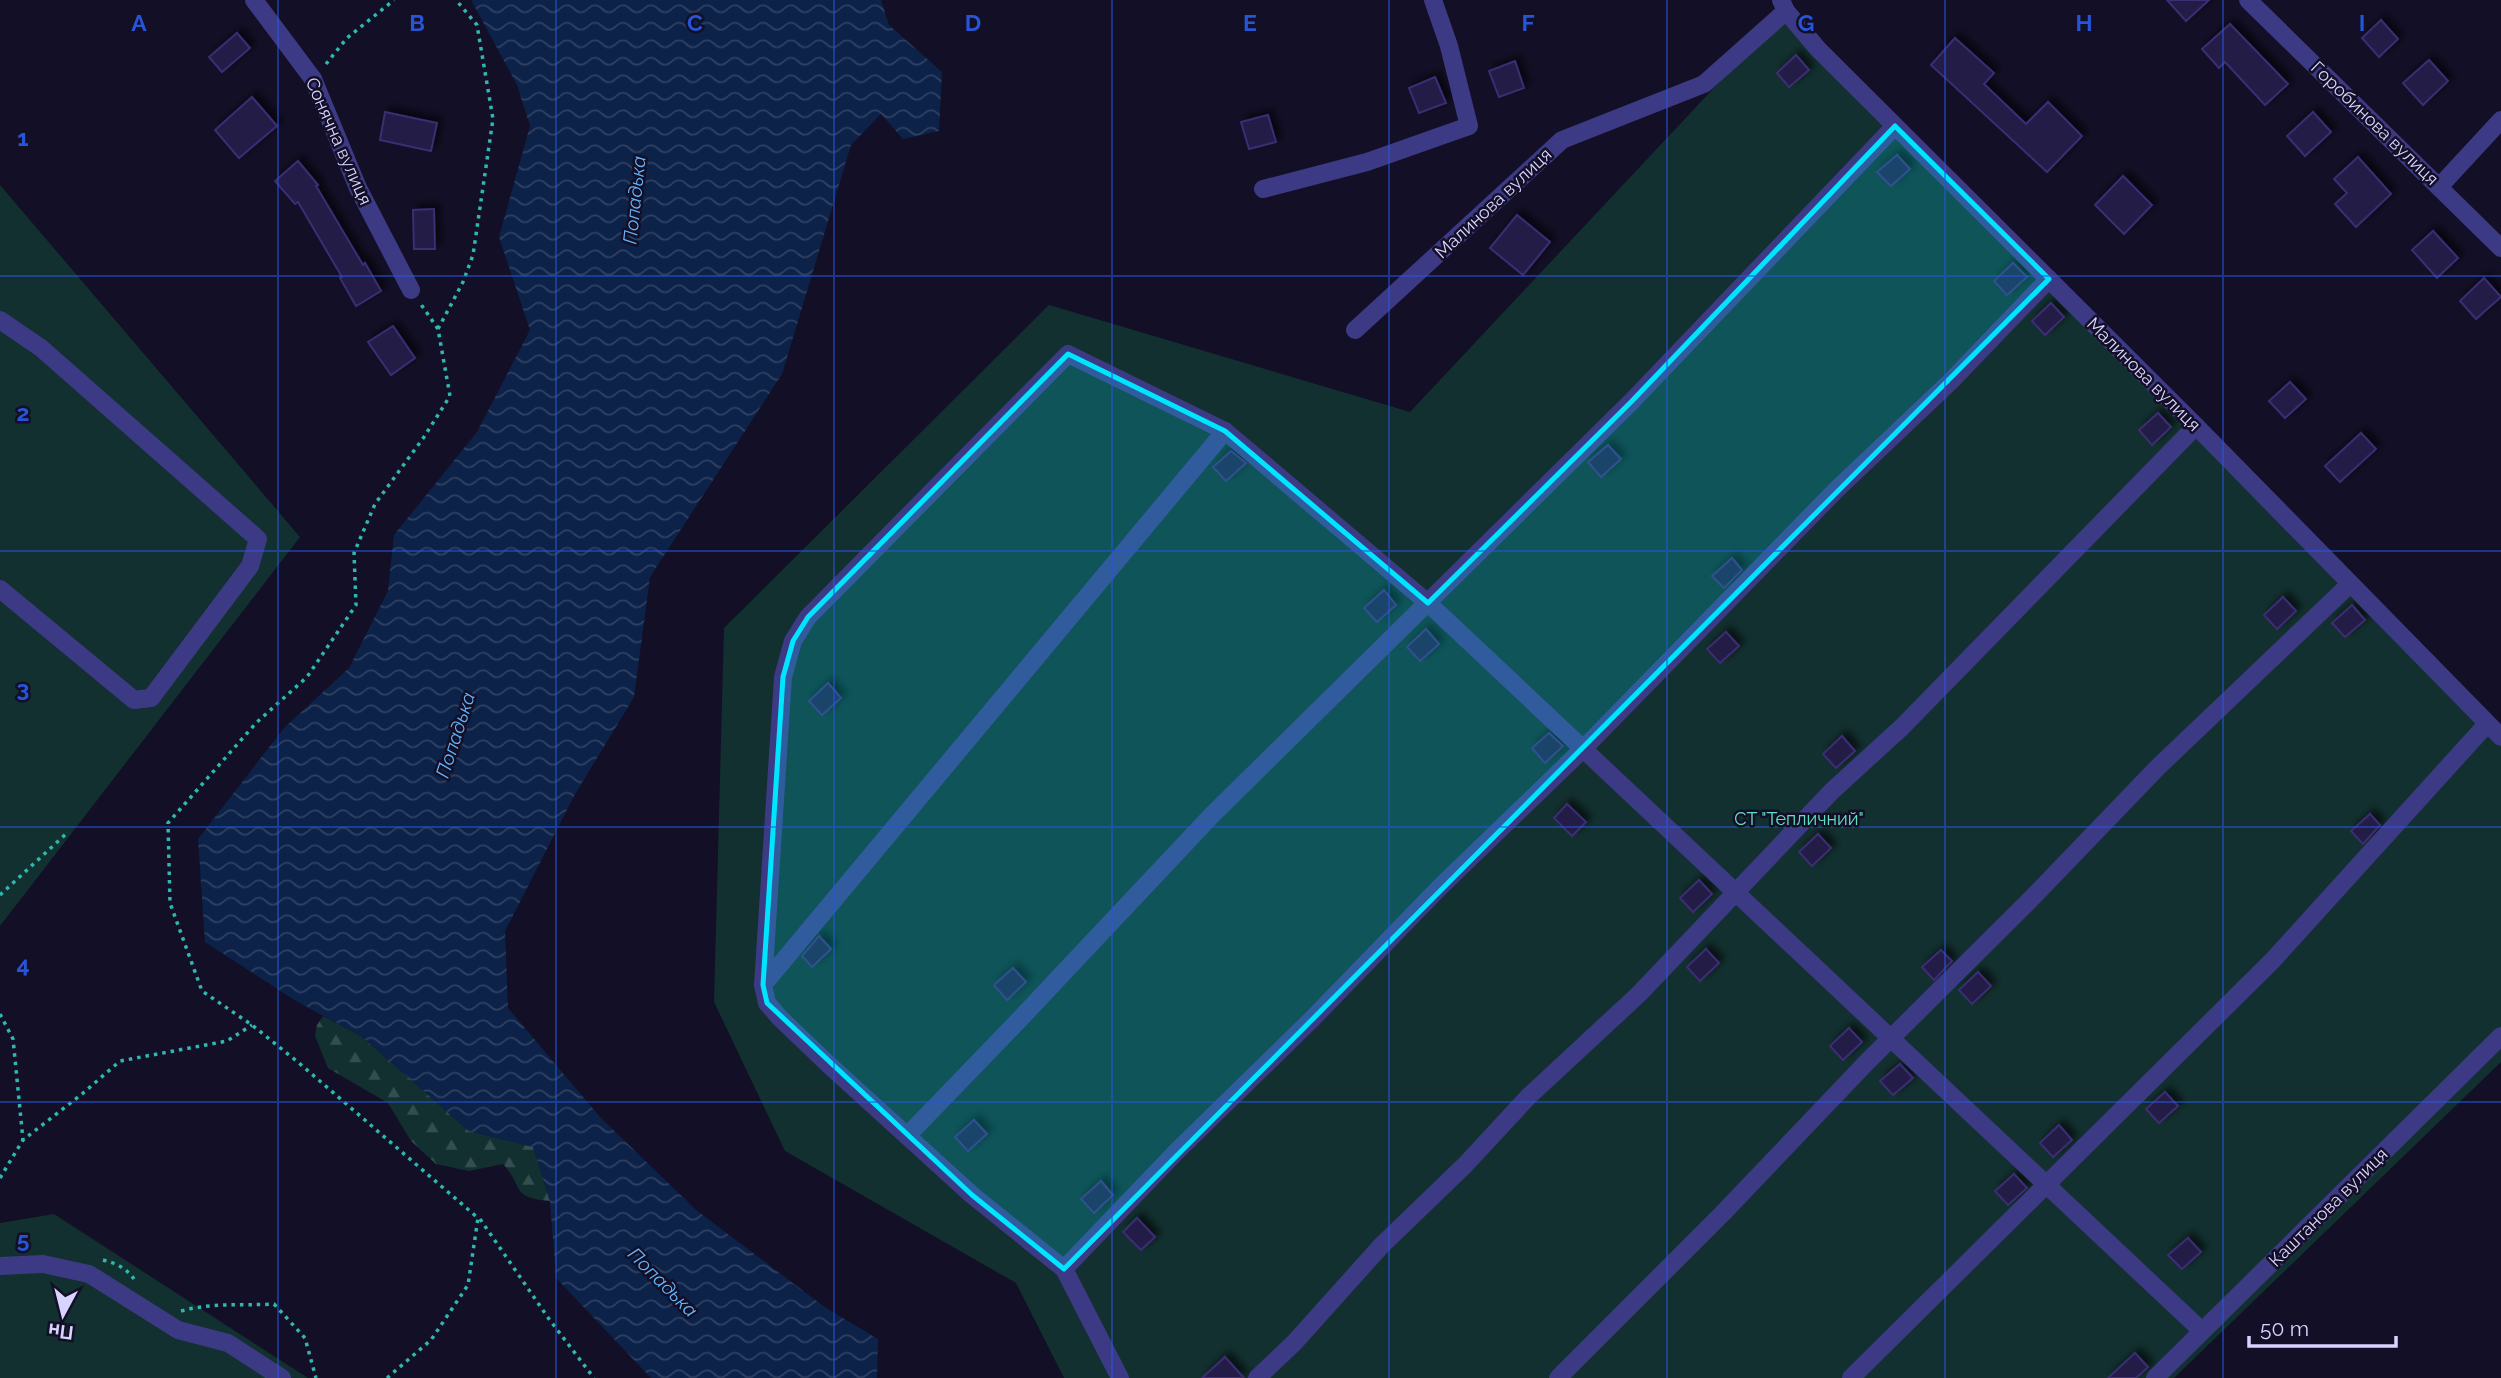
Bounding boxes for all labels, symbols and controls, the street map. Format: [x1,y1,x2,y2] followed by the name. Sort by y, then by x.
[131,9,147,36] text: A
[409,9,425,36] text: B
[687,9,703,36] text: C
[965,9,981,36] text: D
[1243,9,1257,36] text: E
[1521,9,1535,36] text: F
[1798,9,1814,36] text: G
[2075,9,2093,36] text: H
[2359,9,2365,36] text: I
[2307,57,2443,189] street label: Горобинова вулиця
[302,74,376,208] street label: Сонячна вулиця
[17,124,29,151] text: 1
[1430,144,1556,262] street label: Малинова вулиця
[618,155,650,245] water label: Попадька
[2083,313,2205,435] street label: Малинова вулиця
[17,399,29,426] text: 2
[17,675,29,702] text: 3
[431,689,479,781] water label: Попадька
[1734,808,1864,829] park label: СТ "Тепличний"
[16,951,30,978] text: 4
[2264,1143,2392,1271] street label: Каштанова вулиця
[17,1226,30,1253] text: 5
[624,1243,702,1321] water label: Попадька
[28,1280,98,1350] north arrow
[2249,1304,2396,1348] scale bar
[2260,1316,2309,1341] text: 50 m
[47,1319,75,1344] text: Пн

